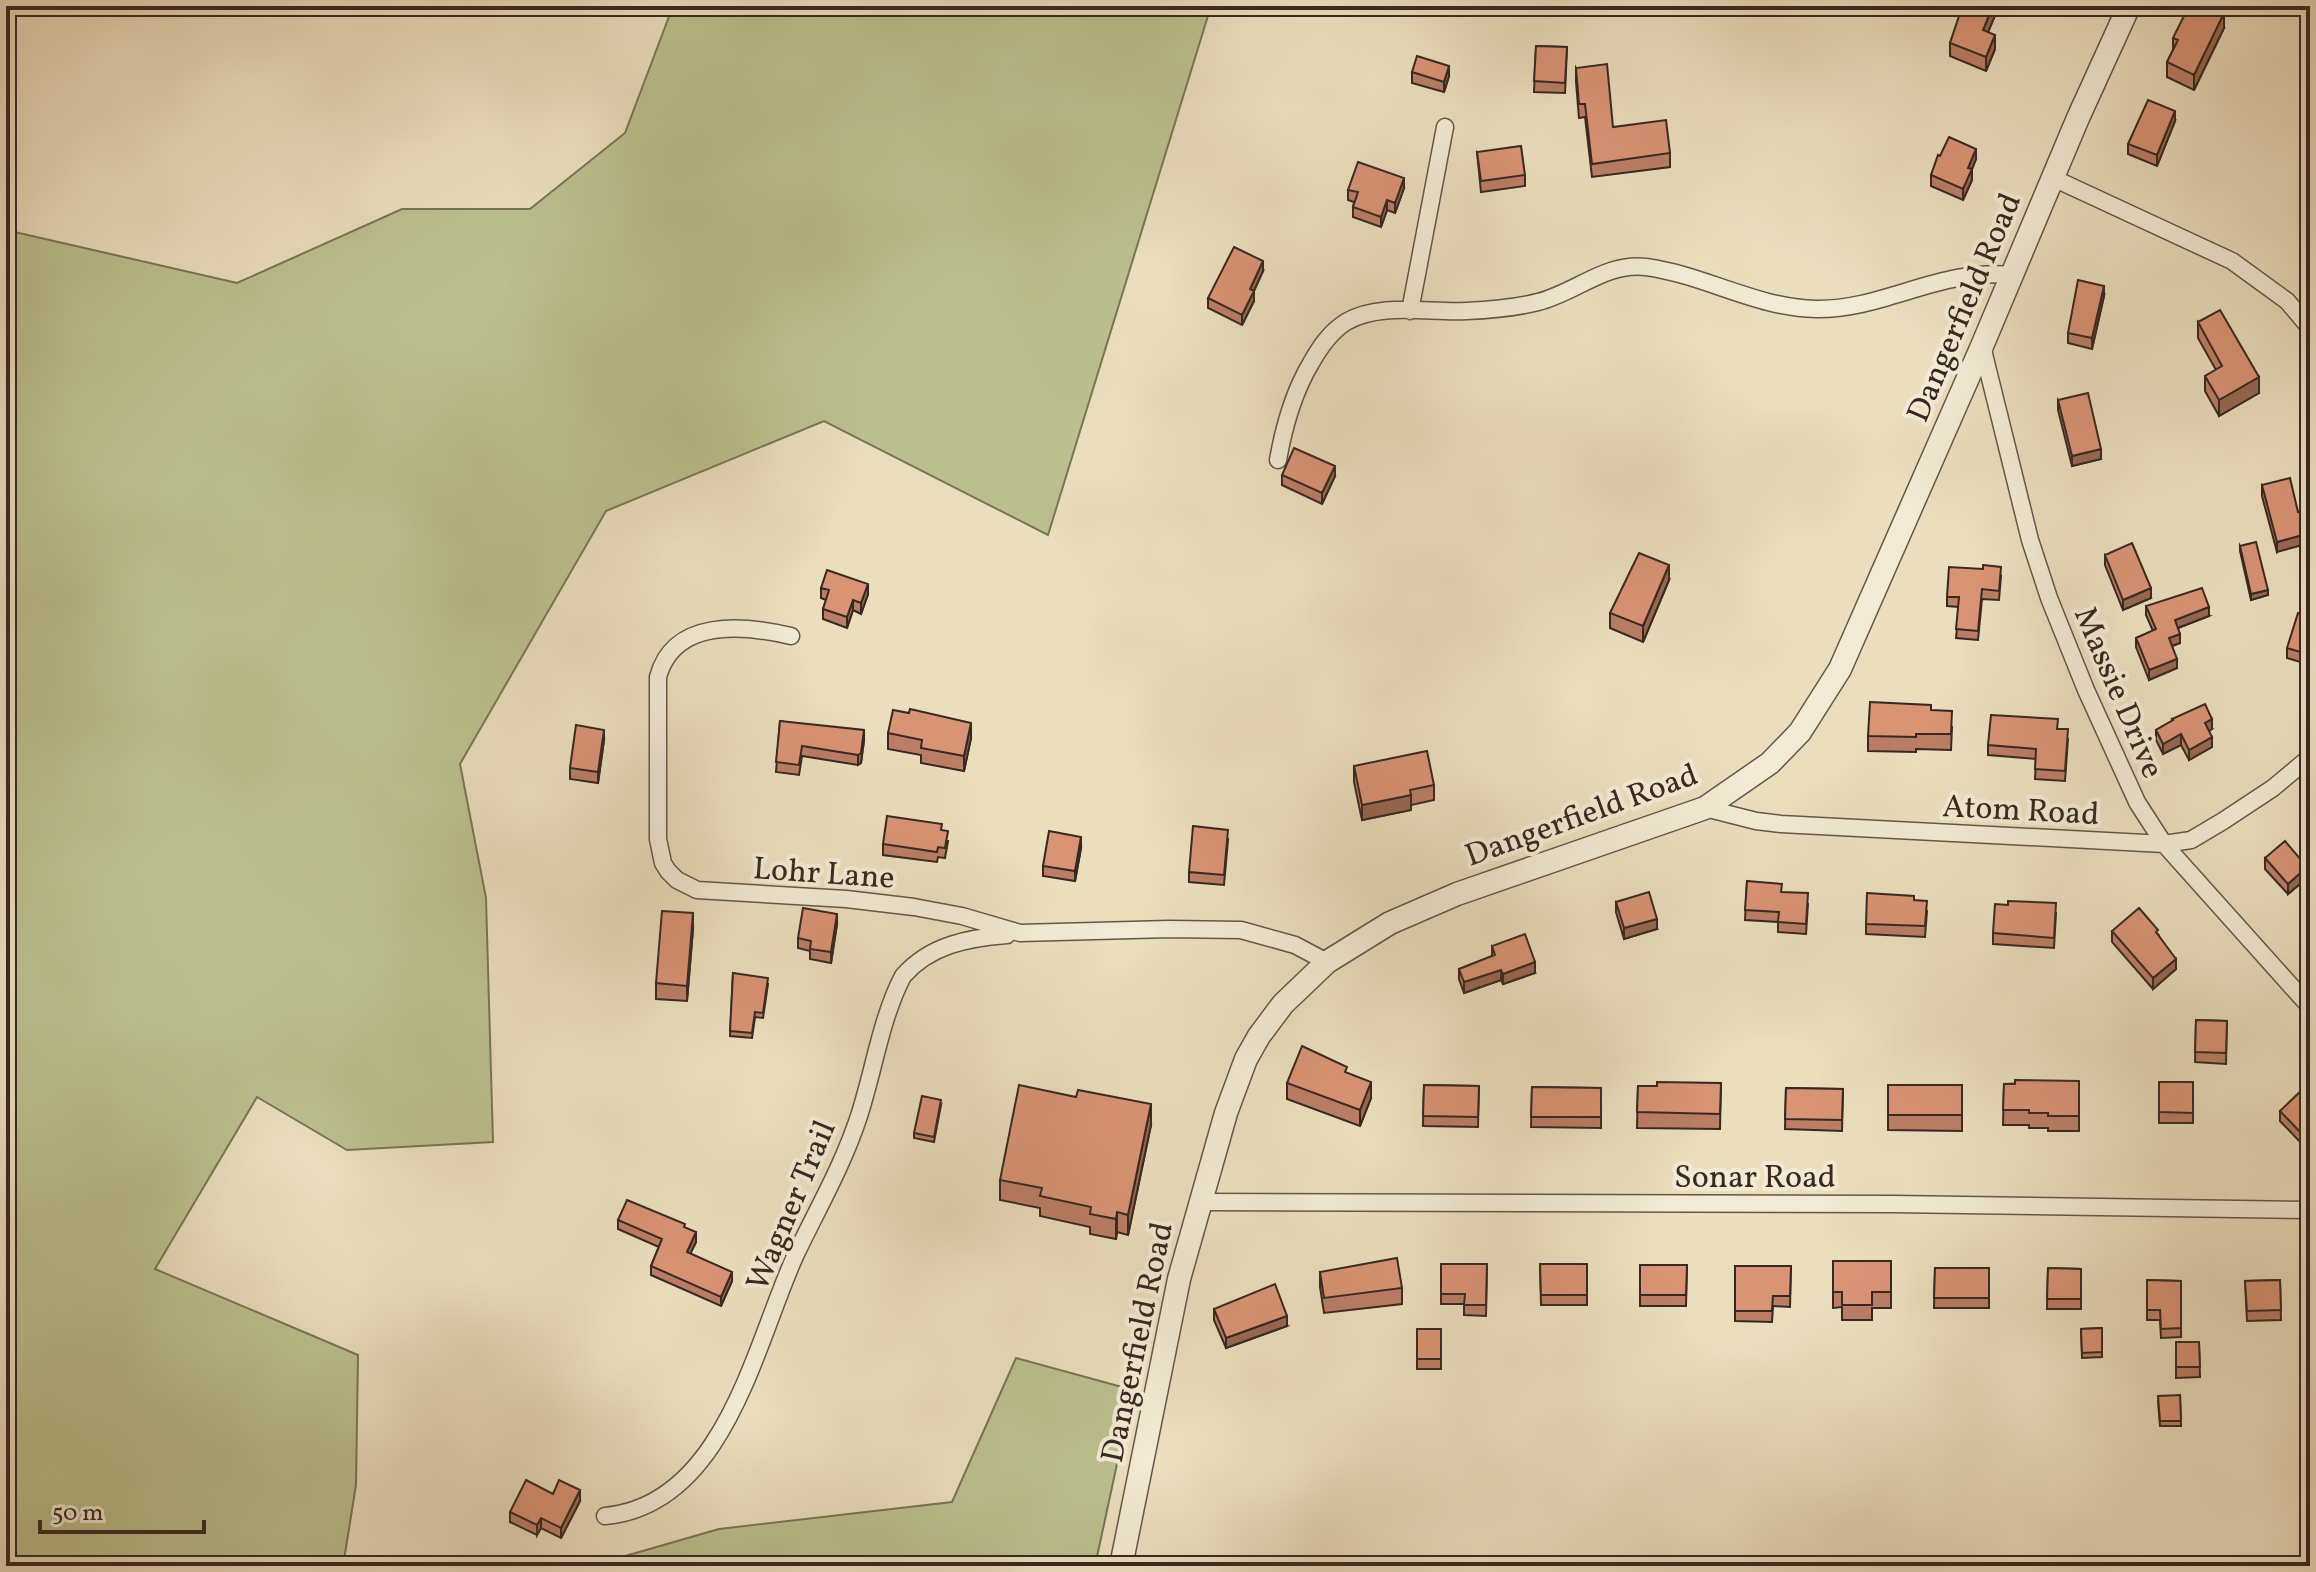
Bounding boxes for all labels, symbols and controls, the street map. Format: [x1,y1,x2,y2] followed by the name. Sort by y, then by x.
[1898,187,2034,429] street label: Dangerfield Road
[2061,601,2173,786] street label: Massie Drive
[1459,754,1705,879] street label: Dangerfield Road
[1941,786,2100,838] street label: Atom Road
[752,848,896,902] street label: Lohr Lane
[737,1114,848,1298] street label: Wagner Trail
[1674,1157,1836,1201] street label: Sonar Road
[1092,1218,1186,1467] street label: Dangerfield Road
[40,1484,204,1534] scale bar
[52,1497,104,1531] text: 50 m

